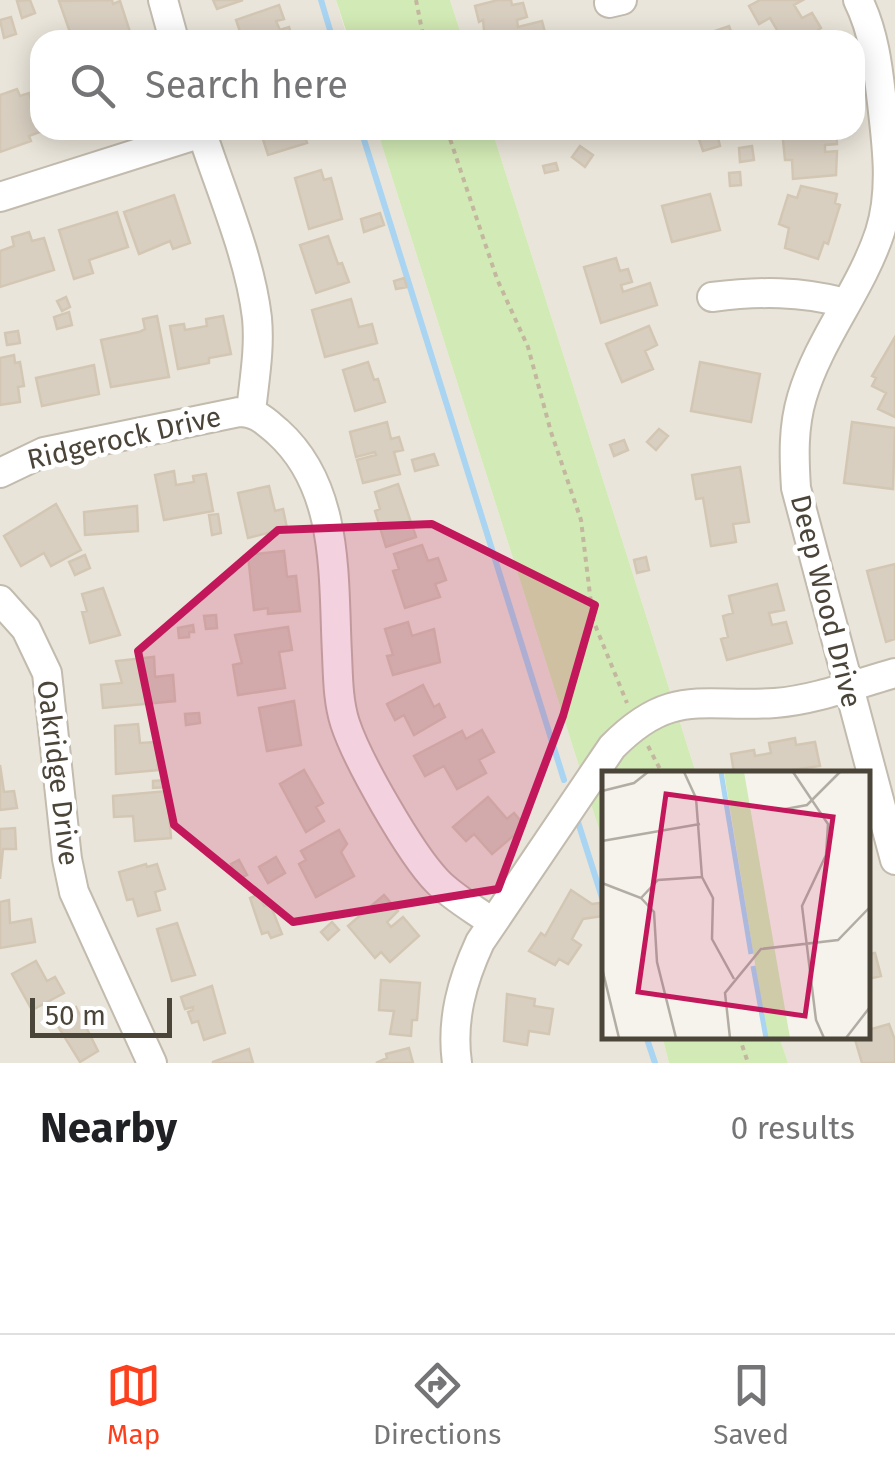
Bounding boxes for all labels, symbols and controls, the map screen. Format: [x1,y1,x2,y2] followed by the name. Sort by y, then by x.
[30,30,865,140] search box
[65,58,120,113] icon: search
[145,62,348,108] text: Search here
[24,400,224,476] street label: Ridgerock Drive
[784,491,868,711] street label: Deep Wood Drive
[30,678,86,868] street label: Oakridge Drive
[602,771,870,1038] inset map
[30,993,172,1038] scale bar
[45,999,106,1032] text: 50 m
[40,1103,177,1153] text: Nearby
[730,1109,855,1147] text: 0 results
[106,1358,161,1451] tab: Map
[373,1358,501,1451] tab: Directions
[713,1358,789,1451] tab: Saved

